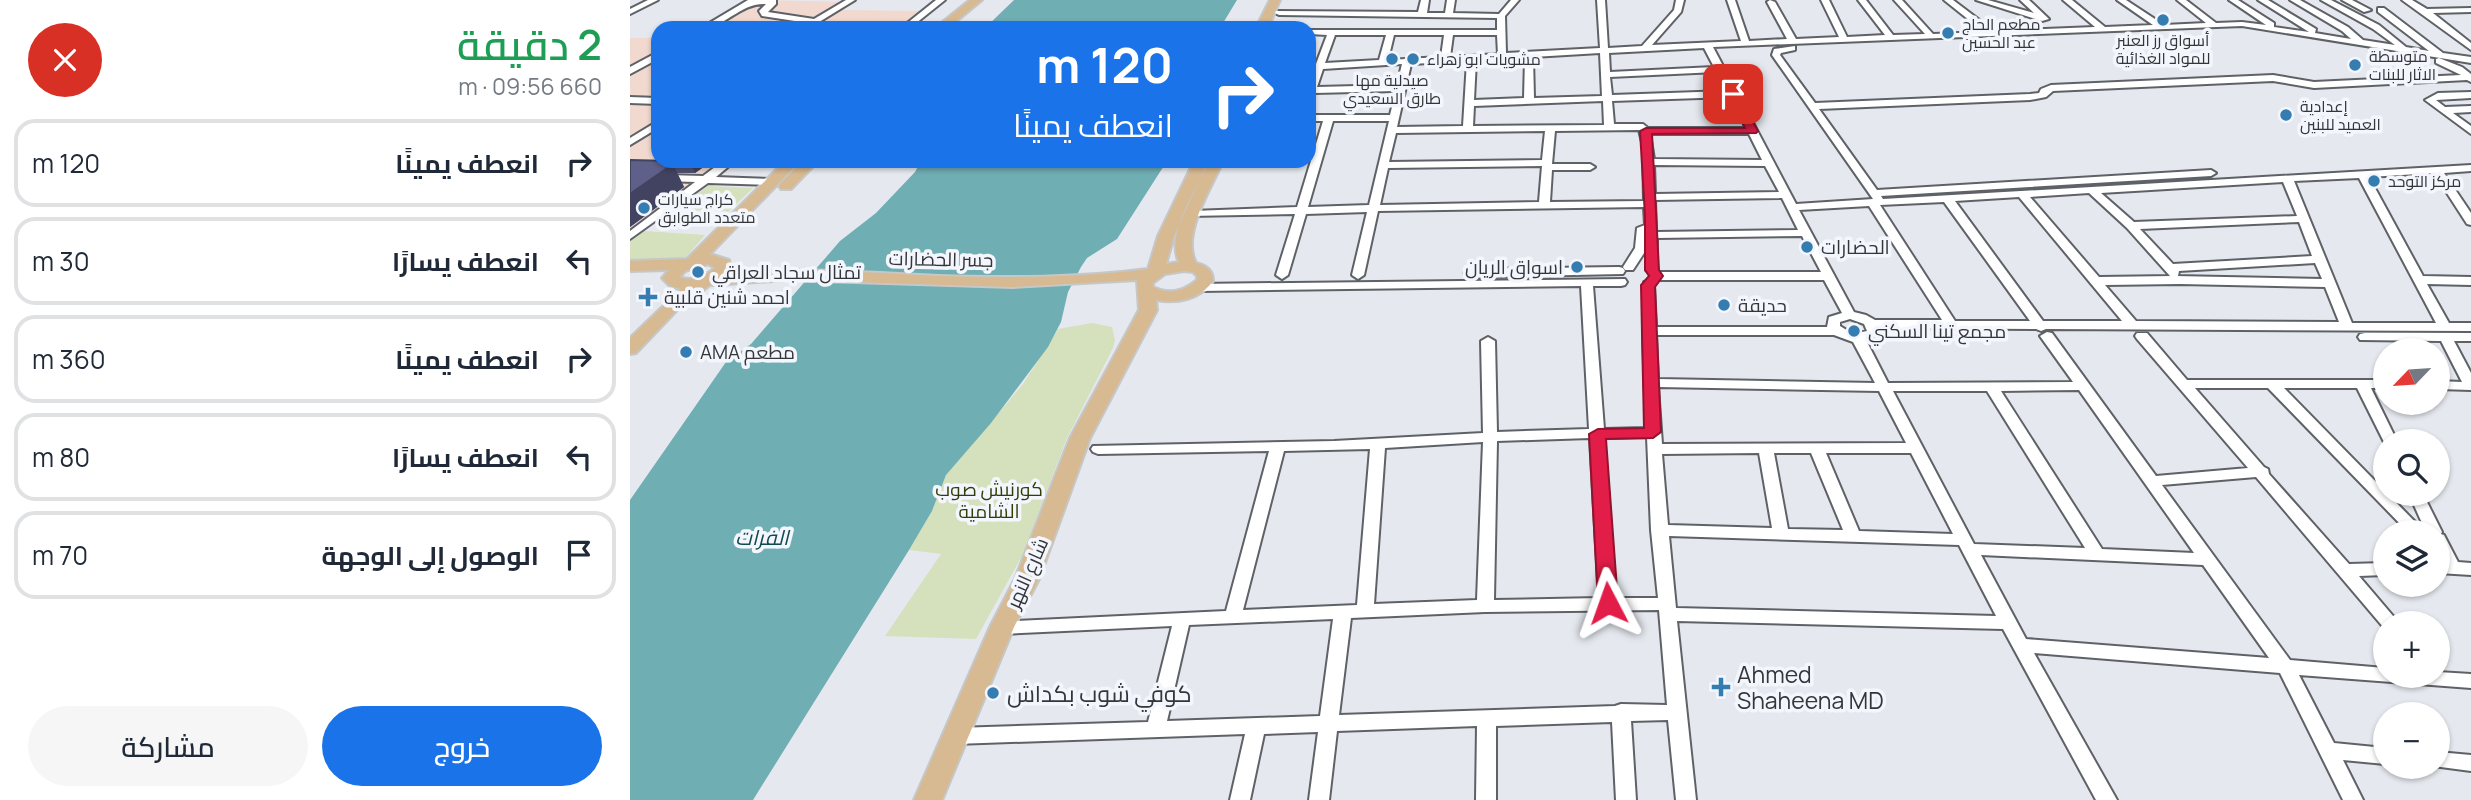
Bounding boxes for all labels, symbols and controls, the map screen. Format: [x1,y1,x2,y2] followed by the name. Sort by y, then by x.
[2155,12,2171,28] marker: أسواق رز العنبر للمواد الغذائية
[1962,13,2041,53] place label: مطعم الحاج عبد الحسين
[457,15,602,73] text: 2 دقيقة
[28,23,102,97] button: close
[1940,25,1956,41] marker: مطعم الحاج عبد الحسين
[2116,29,2210,69] place label: أسواق رز العنبر للمواد الغذائية
[1036,31,1173,98] text: 120 m
[2369,45,2436,85] place label: متوسطة الاثار للبنات
[1427,48,1541,70] place label: مشويات ابو زهراء
[1197,49,1288,140] icon: right
[1384,51,1400,67] marker: صيدلية مها طارق السعيدي
[1405,51,1421,67] marker: مشويات ابو زهراء
[2347,57,2363,73] marker: متوسطة الاثار للبنات
[1703,64,1763,124] pin
[1343,69,1441,112] place label: صيدلية مها طارق السعيدي
[458,70,602,102] text: 660 m · 09:56
[1714,75,1752,113] icon: arrive
[2300,95,2381,135] place label: إعدادية العميد للبنين
[1013,103,1173,147] text: انعطف يمينًا
[2278,107,2294,123] marker: إعدادية العميد للبنين
[560,144,598,182] icon: right
[32,145,100,181] text: 120 m
[395,145,539,181] text: انعطف يمينًا
[2388,170,2461,192] place label: مركز التوحد
[2366,173,2382,189] marker: مركز التوحد
[658,188,755,228] place label: كراج سيارات متعدد الطوابق
[636,200,652,216] marker: كراج سيارات متعدد الطوابق
[1821,234,1890,260] place label: الحضارات
[1799,239,1815,255] marker: الحضارات
[560,242,598,280] icon: left
[32,243,90,279] text: 30 m
[392,243,539,279] text: انعطف يسارًا
[888,245,994,273] street label: جسر الحضارات
[1465,254,1563,280] place label: اسواق الريان
[712,259,861,287] place label: تمثال سجاد العراقي
[1569,259,1585,275] marker: اسواق الريان
[690,264,706,280] marker: تمثال سجاد العراقي
[664,284,790,310] place label: احمد شنين قلبية
[638,287,658,307] marker: احمد شنين قلبية
[1738,292,1787,318] place label: حديقة
[1716,297,1732,313] marker: حديقة
[1868,318,2006,346] place label: مجمع تينا السكني
[1846,323,1862,339] marker: مجمع تينا السكني
[2373,338,2450,415] north arrow
[2373,338,2450,779] map controls
[700,339,795,366] place label: AMA مطعم
[560,340,598,378] icon: right
[32,341,106,377] text: 360 m
[395,341,539,377] text: انعطف يمينًا
[678,344,694,360] marker: AMA مطعم
[2373,429,2450,506] button: search
[560,438,598,476] icon: left
[32,439,90,475] text: 80 m
[392,439,539,475] text: انعطف يسارًا
[935,476,1043,524] park label: كورنيش صوب الشامية
[2373,520,2450,597] button: layers
[735,523,791,551] water label: الفرات
[1000,534,1055,614] street label: شارع النهر
[560,536,598,574] icon: arrive
[32,537,88,573] text: 70 m
[321,537,539,573] text: الوصول إلى الوجهة
[1571,566,1645,640] position arrow
[2373,611,2450,688] button: +
[1737,658,1884,716] place label: Ahmed Shaheena MD
[1007,677,1192,712] place label: كوفي شوب بكداش
[1711,677,1731,697] marker: Ahmed Shaheena MD
[985,685,1001,701] marker: كوفي شوب بكداش
[2373,702,2450,779] button: −
[28,706,308,786] button: مشاركة
[322,706,602,786] button: خروج

